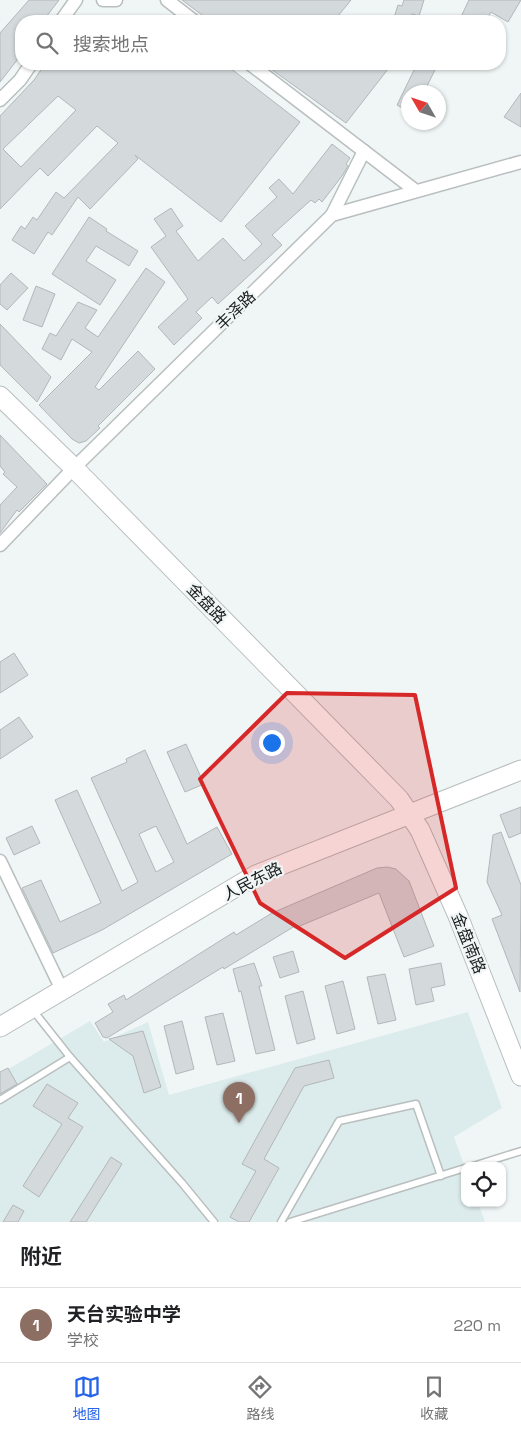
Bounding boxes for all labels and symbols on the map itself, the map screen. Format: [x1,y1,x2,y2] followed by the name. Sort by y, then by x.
[401,85,446,130] north arrow
[211,286,260,335] street label: 丰泽路
[182,579,231,628] street label: 金盘路
[259,730,285,756] your location
[219,858,286,905] street label: 人民东路
[447,910,490,977] street label: 金盘南路
[223,1082,255,1123] pin: 1

